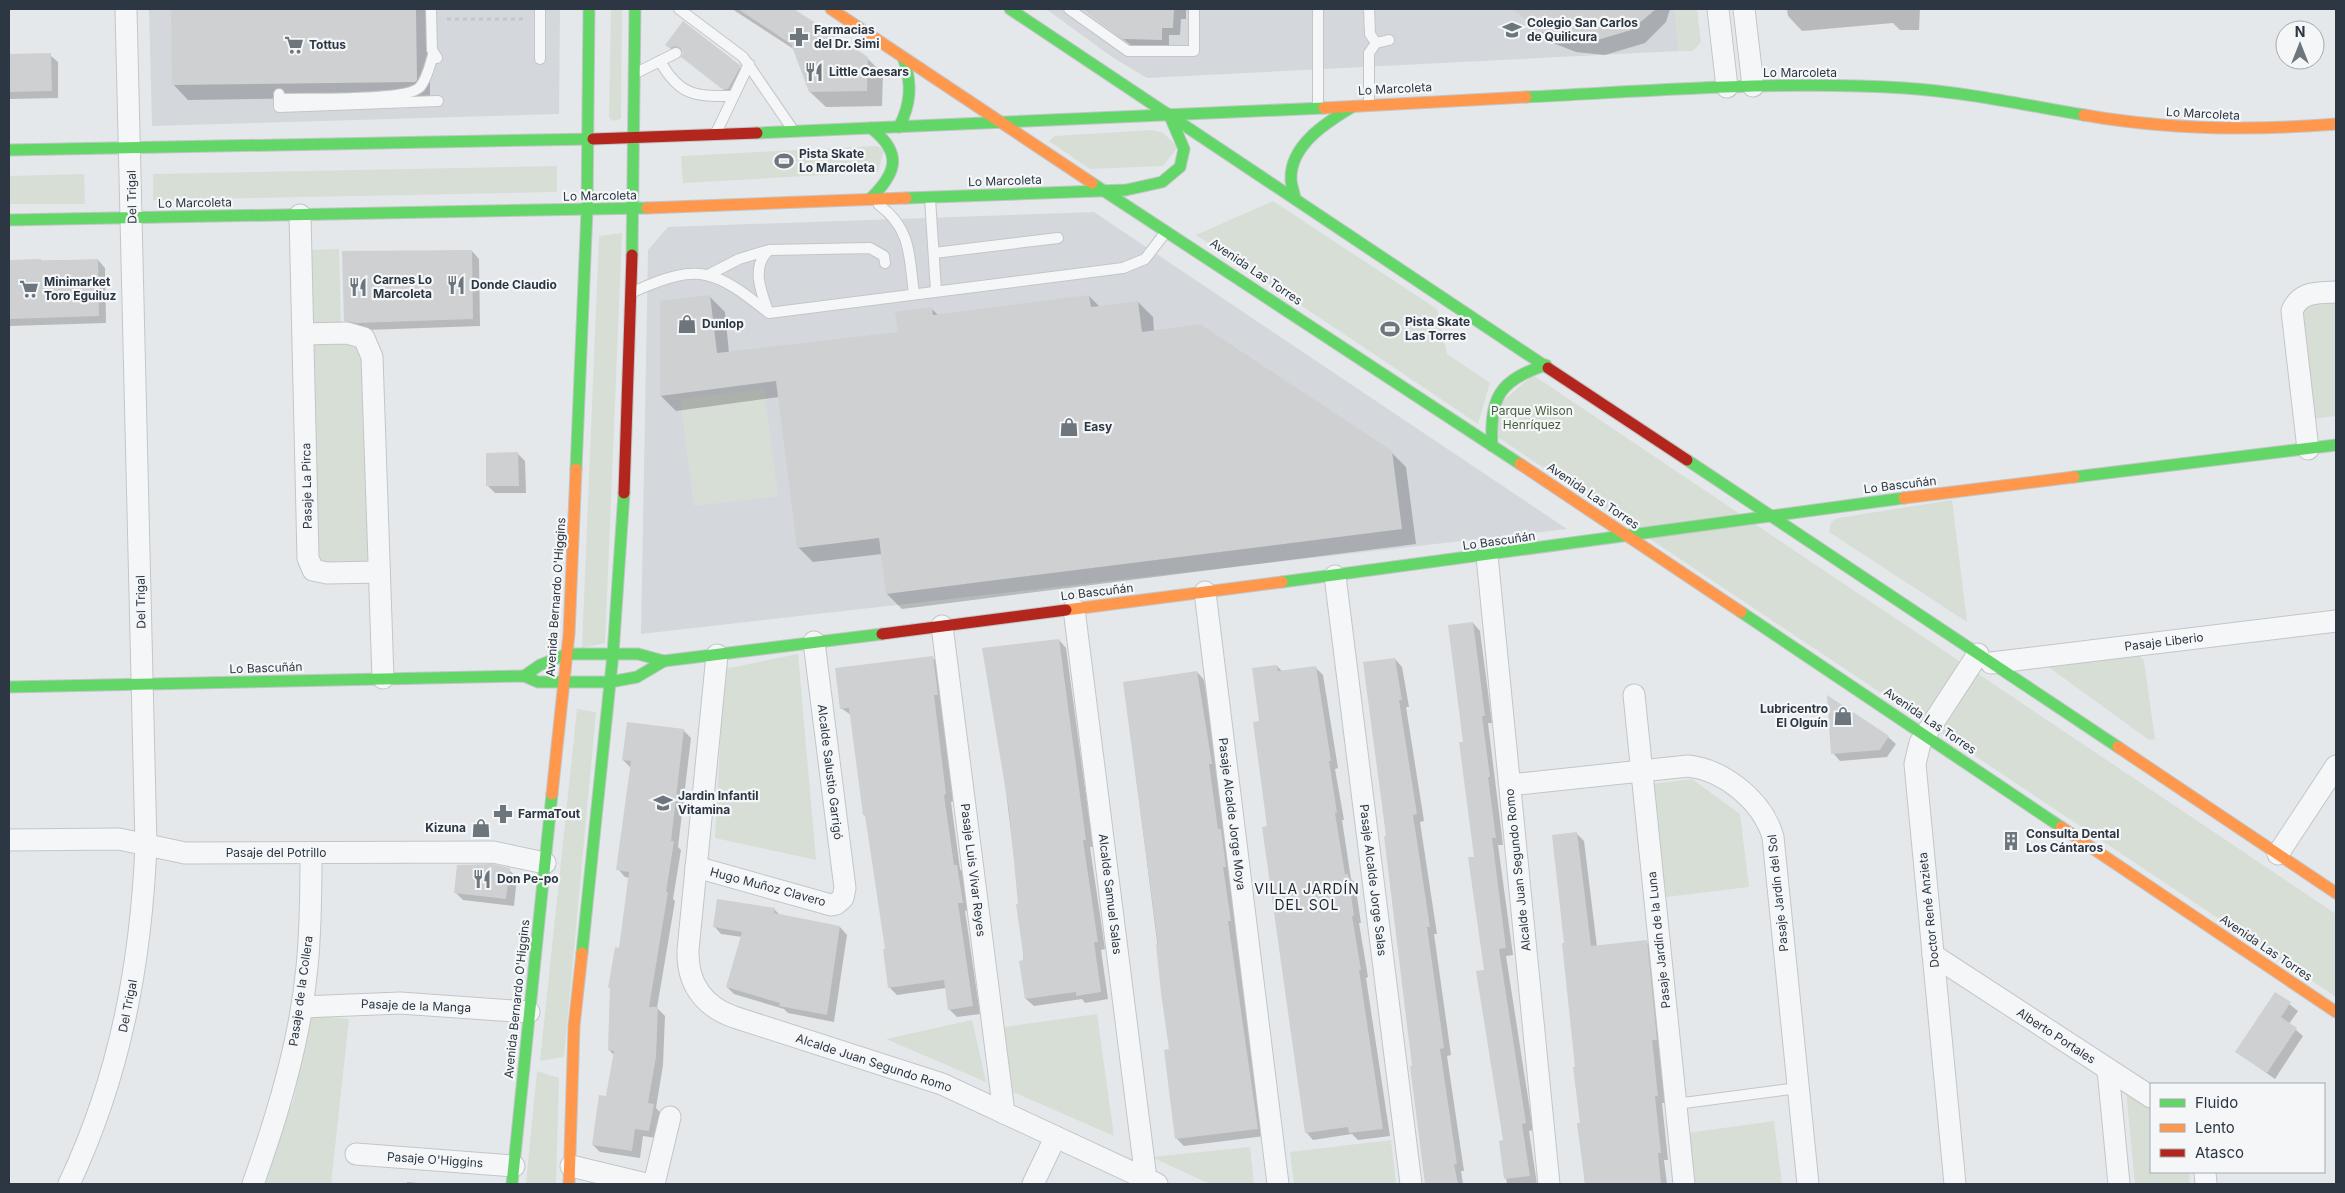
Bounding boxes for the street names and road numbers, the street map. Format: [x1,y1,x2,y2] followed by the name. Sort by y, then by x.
[1763,65,1837,80] street label: Lo Marcoleta
[1358,79,1432,98] street label: Lo Marcoleta
[2166,104,2240,123] street label: Lo Marcoleta
[124,170,139,224] street label: Del Trigal
[968,172,1042,189] street label: Lo Marcoleta
[563,187,637,204] street label: Lo Marcoleta
[158,194,232,211] street label: Lo Marcoleta
[1207,235,1305,308] street label: Avenida Las Torres
[298,443,315,529] street label: Pasaje La Pirca
[1544,459,1642,532] street label: Avenida Las Torres
[1863,473,1937,496] street label: Lo Bascuñán
[542,517,569,677] street label: Avenida Bernardo O'Higgins
[1462,528,1536,553] street label: Lo Bascuñán
[133,575,148,629] street label: Del Trigal
[1060,580,1134,603] street label: Lo Bascuñán
[2124,629,2204,654] street label: Pasaje Liberio
[229,659,303,676] street label: Lo Bascuñán
[1881,684,1979,757] street label: Avenida Las Torres
[815,703,846,840] street label: Alcalde Salustio Garrigó
[1216,737,1249,891] street label: Pasaje Alcalde Jorge Moya
[1502,788,1533,952] street label: Alcalde Juan Segundo Romo
[958,803,989,937] street label: Pasaje Luis Vivar Reyes
[1357,803,1390,957] street label: Pasaje Alcalde Jorge Salas
[1096,833,1125,955] street label: Alcalde Samuel Salas
[1764,834,1791,952] street label: Pasaje Jardín del Sol
[226,845,326,860] street label: Pasaje del Potrillo
[1915,851,1942,969] street label: Doctor René Anzieta
[709,864,828,909] street label: Hugo Muñoz Clavero
[1644,871,1673,1009] street label: Pasaje Jardín de la Luna
[2217,911,2315,984] street label: Avenida Las Torres
[501,919,532,1079] street label: Avenida Bernardo O'Higgins
[285,935,316,1047] street label: Pasaje de la Collera
[115,978,140,1034] street label: Del Trigal
[361,996,471,1015] street label: Pasaje de la Manga
[2014,1004,2099,1067] street label: Alberto Portales
[794,1030,954,1095] street label: Alcalde Juan Segundo Romo
[386,1149,484,1170] street label: Pasaje O'Higgins

